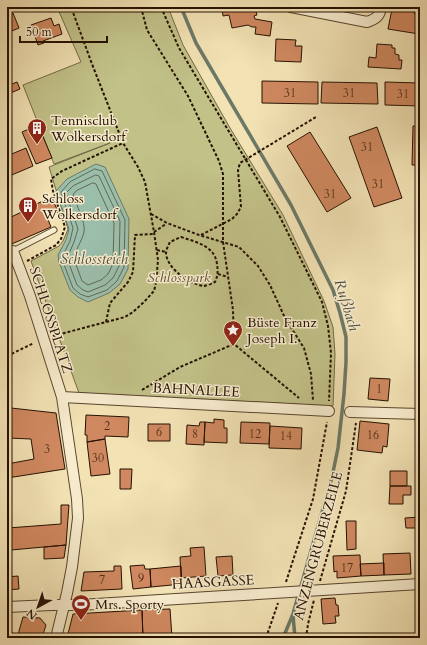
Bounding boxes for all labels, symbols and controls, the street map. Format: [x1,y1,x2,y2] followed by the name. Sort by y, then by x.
[20,18,107,44] scale bar
[26,24,53,40] text: 50 m
[284,85,296,101] house number: 31
[343,85,355,101] house number: 31
[397,86,409,102] house number: 31
[50,111,128,146] place label: Tennisclub Wolkersdorf
[26,117,48,145] building icon: Tennisclub Wolkersdorf
[361,139,373,155] house number: 31
[372,176,384,192] house number: 31
[324,186,336,202] house number: 31
[41,189,119,224] place label: Schloss Wolkersdorf
[17,195,39,223] building icon: Schloss Wolkersdorf
[60,249,129,269] water label: Schlossteich
[25,264,77,376] street label: SCHLOSSPLATZ
[147,268,211,287] park label: Schlosspark
[330,277,365,334] water label: Rußbach
[245,313,317,348] place label: Büste Franz Joseph I.
[222,319,244,347] place icon: Büste Franz Joseph I.
[152,378,240,402] street label: BAHNALLEE
[376,381,382,397] house number: 1
[104,418,110,434] house number: 2
[156,424,162,440] house number: 6
[192,426,198,442] house number: 8
[249,426,261,442] house number: 12
[367,427,379,443] house number: 16
[280,428,292,444] house number: 14
[44,441,50,457] house number: 3
[92,450,104,466] house number: 30
[289,469,347,622] street label: ANZENGRUBERZEILE
[341,560,353,576] house number: 17
[138,570,144,586] house number: 9
[171,570,255,594] street label: HAASGASSE
[99,572,105,588] house number: 7
[18,587,58,627] north arrow
[70,593,92,621] sports icon: Mrs. Sporty
[95,595,165,614] place label: Mrs. Sporty
[23,605,40,623] text: N

